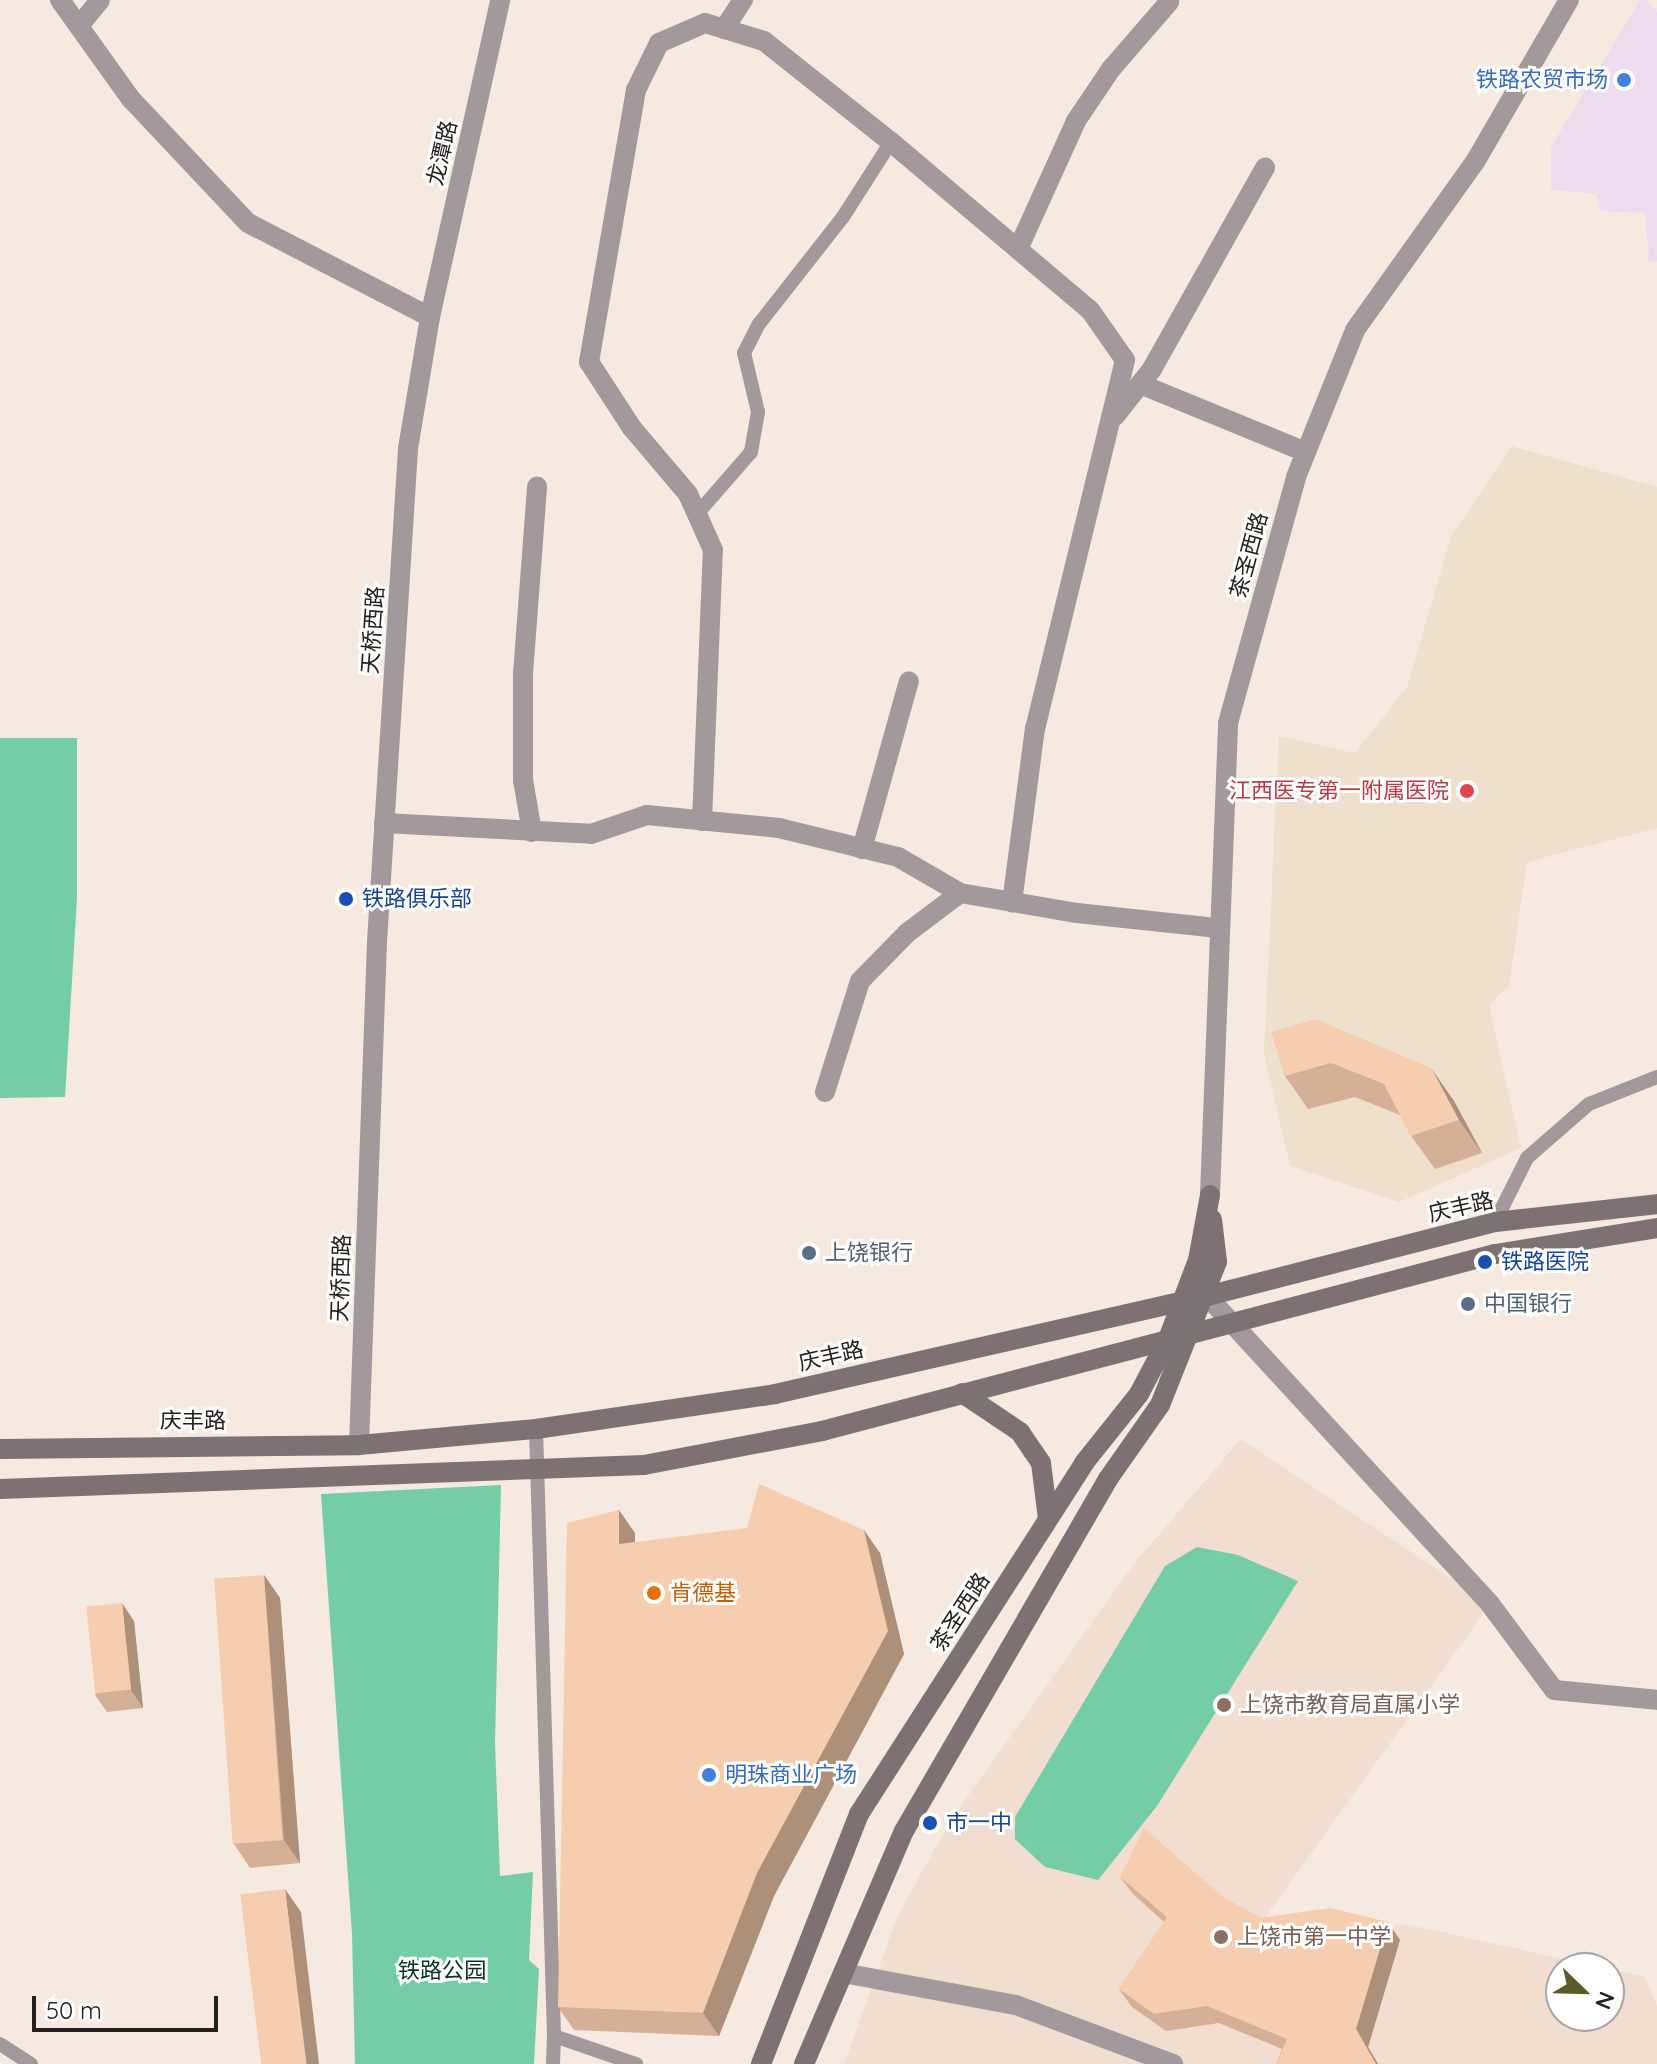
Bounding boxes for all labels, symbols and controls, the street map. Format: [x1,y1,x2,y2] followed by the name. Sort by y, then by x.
[1476,67,1608,93] place label: 铁路农贸市场
[1615,71,1633,89] marker: 铁路农贸市场
[422,118,462,188] street label: 龙潭路
[1225,509,1273,601] street label: 茶圣西路
[357,585,389,675] street label: 天桥西路
[1229,778,1449,804] place label: 江西医专第一附属医院
[1456,780,1478,802] marker: 江西医专第一附属医院
[362,886,472,912] place label: 铁路俱乐部
[337,890,355,908] marker: 铁路俱乐部
[1426,1187,1496,1227] street label: 庆丰路
[326,1234,356,1322] street label: 天桥西路
[825,1240,913,1266] place label: 上饶银行
[800,1244,818,1262] marker: 上饶银行
[1501,1249,1589,1275] place label: 铁路医院
[1476,1253,1494,1271] marker: 铁路医院
[1484,1291,1572,1317] place label: 中国银行
[1459,1295,1477,1313] marker: 中国银行
[796,1336,866,1376] street label: 庆丰路
[160,1408,226,1434] street label: 庆丰路
[925,1568,995,1656] street label: 茶圣西路
[670,1580,736,1606] place label: 肯德基
[645,1584,663,1602] marker: 肯德基
[1240,1692,1460,1718] place label: 上饶市教育局直属小学
[1215,1696,1233,1714] marker: 上饶市教育局直属小学
[725,1762,857,1788] place label: 明珠商业广场
[700,1766,718,1784] marker: 明珠商业广场
[946,1810,1012,1836] place label: 市一中
[921,1814,939,1832] marker: 市一中
[1237,1924,1391,1950] place label: 上饶市第一中学
[1212,1928,1230,1946] marker: 上饶市第一中学
[1545,1952,1625,2032] north arrow
[398,1958,486,1984] park label: 铁路公园
[36,1980,222,2030] scale bar
[1589,1988,1621,2014] text: N
[46,1995,102,2025] text: 50 m

